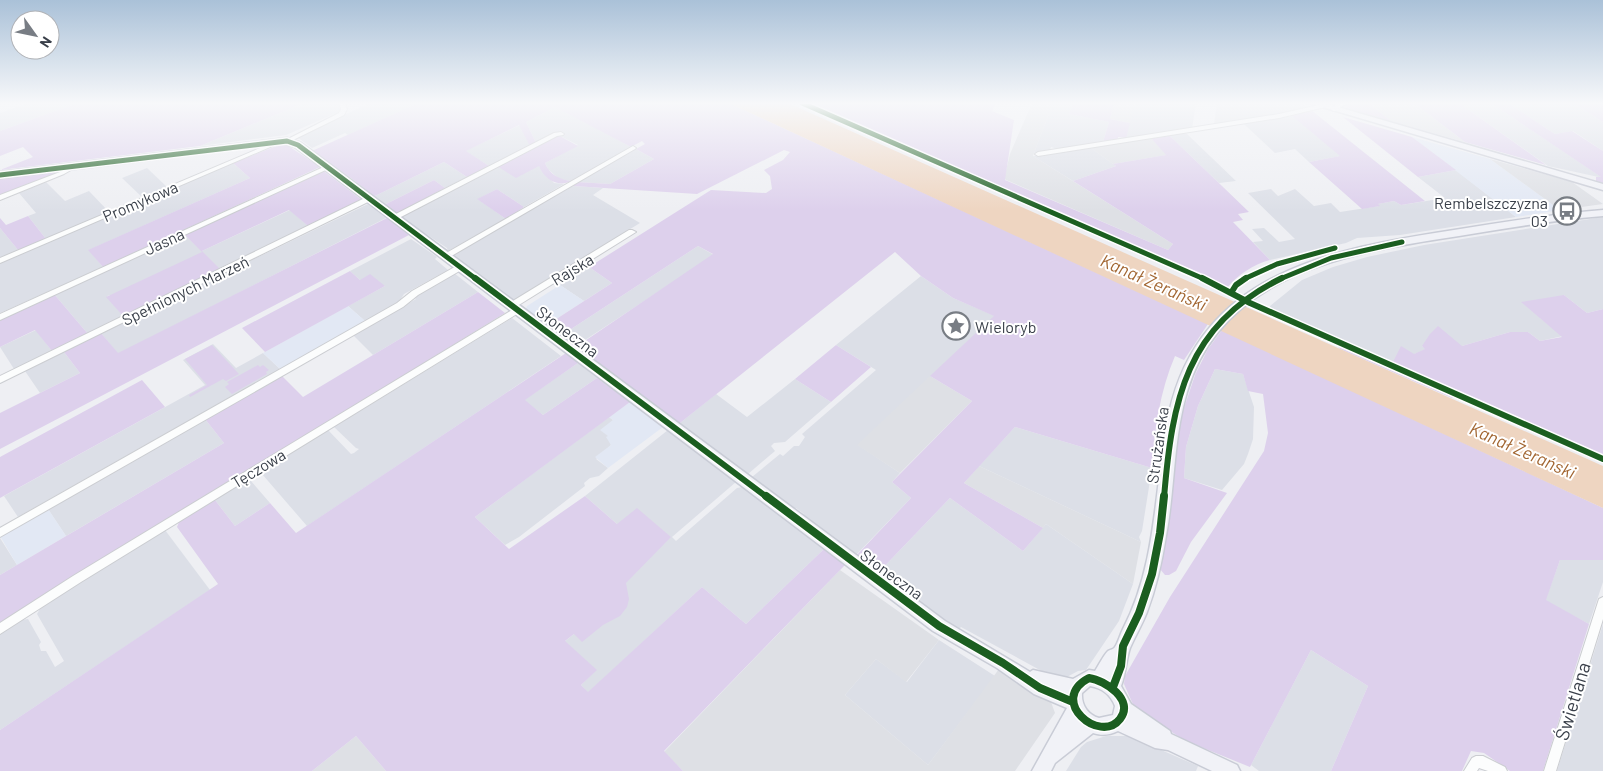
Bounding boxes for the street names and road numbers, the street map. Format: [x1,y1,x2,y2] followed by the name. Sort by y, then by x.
[99,177,181,225] street label: Promykowa
[141,224,187,258] street label: Jasna
[548,249,596,289] street label: Rajska
[118,251,252,329] street label: Spełnionych Marzeń
[533,301,603,361] street label: Słoneczna
[1142,405,1172,485] street label: Strużańska
[227,444,289,492] street label: Tęczowa
[857,545,927,603] street label: Słoneczna
[1549,659,1595,743] street label: Świetlana

